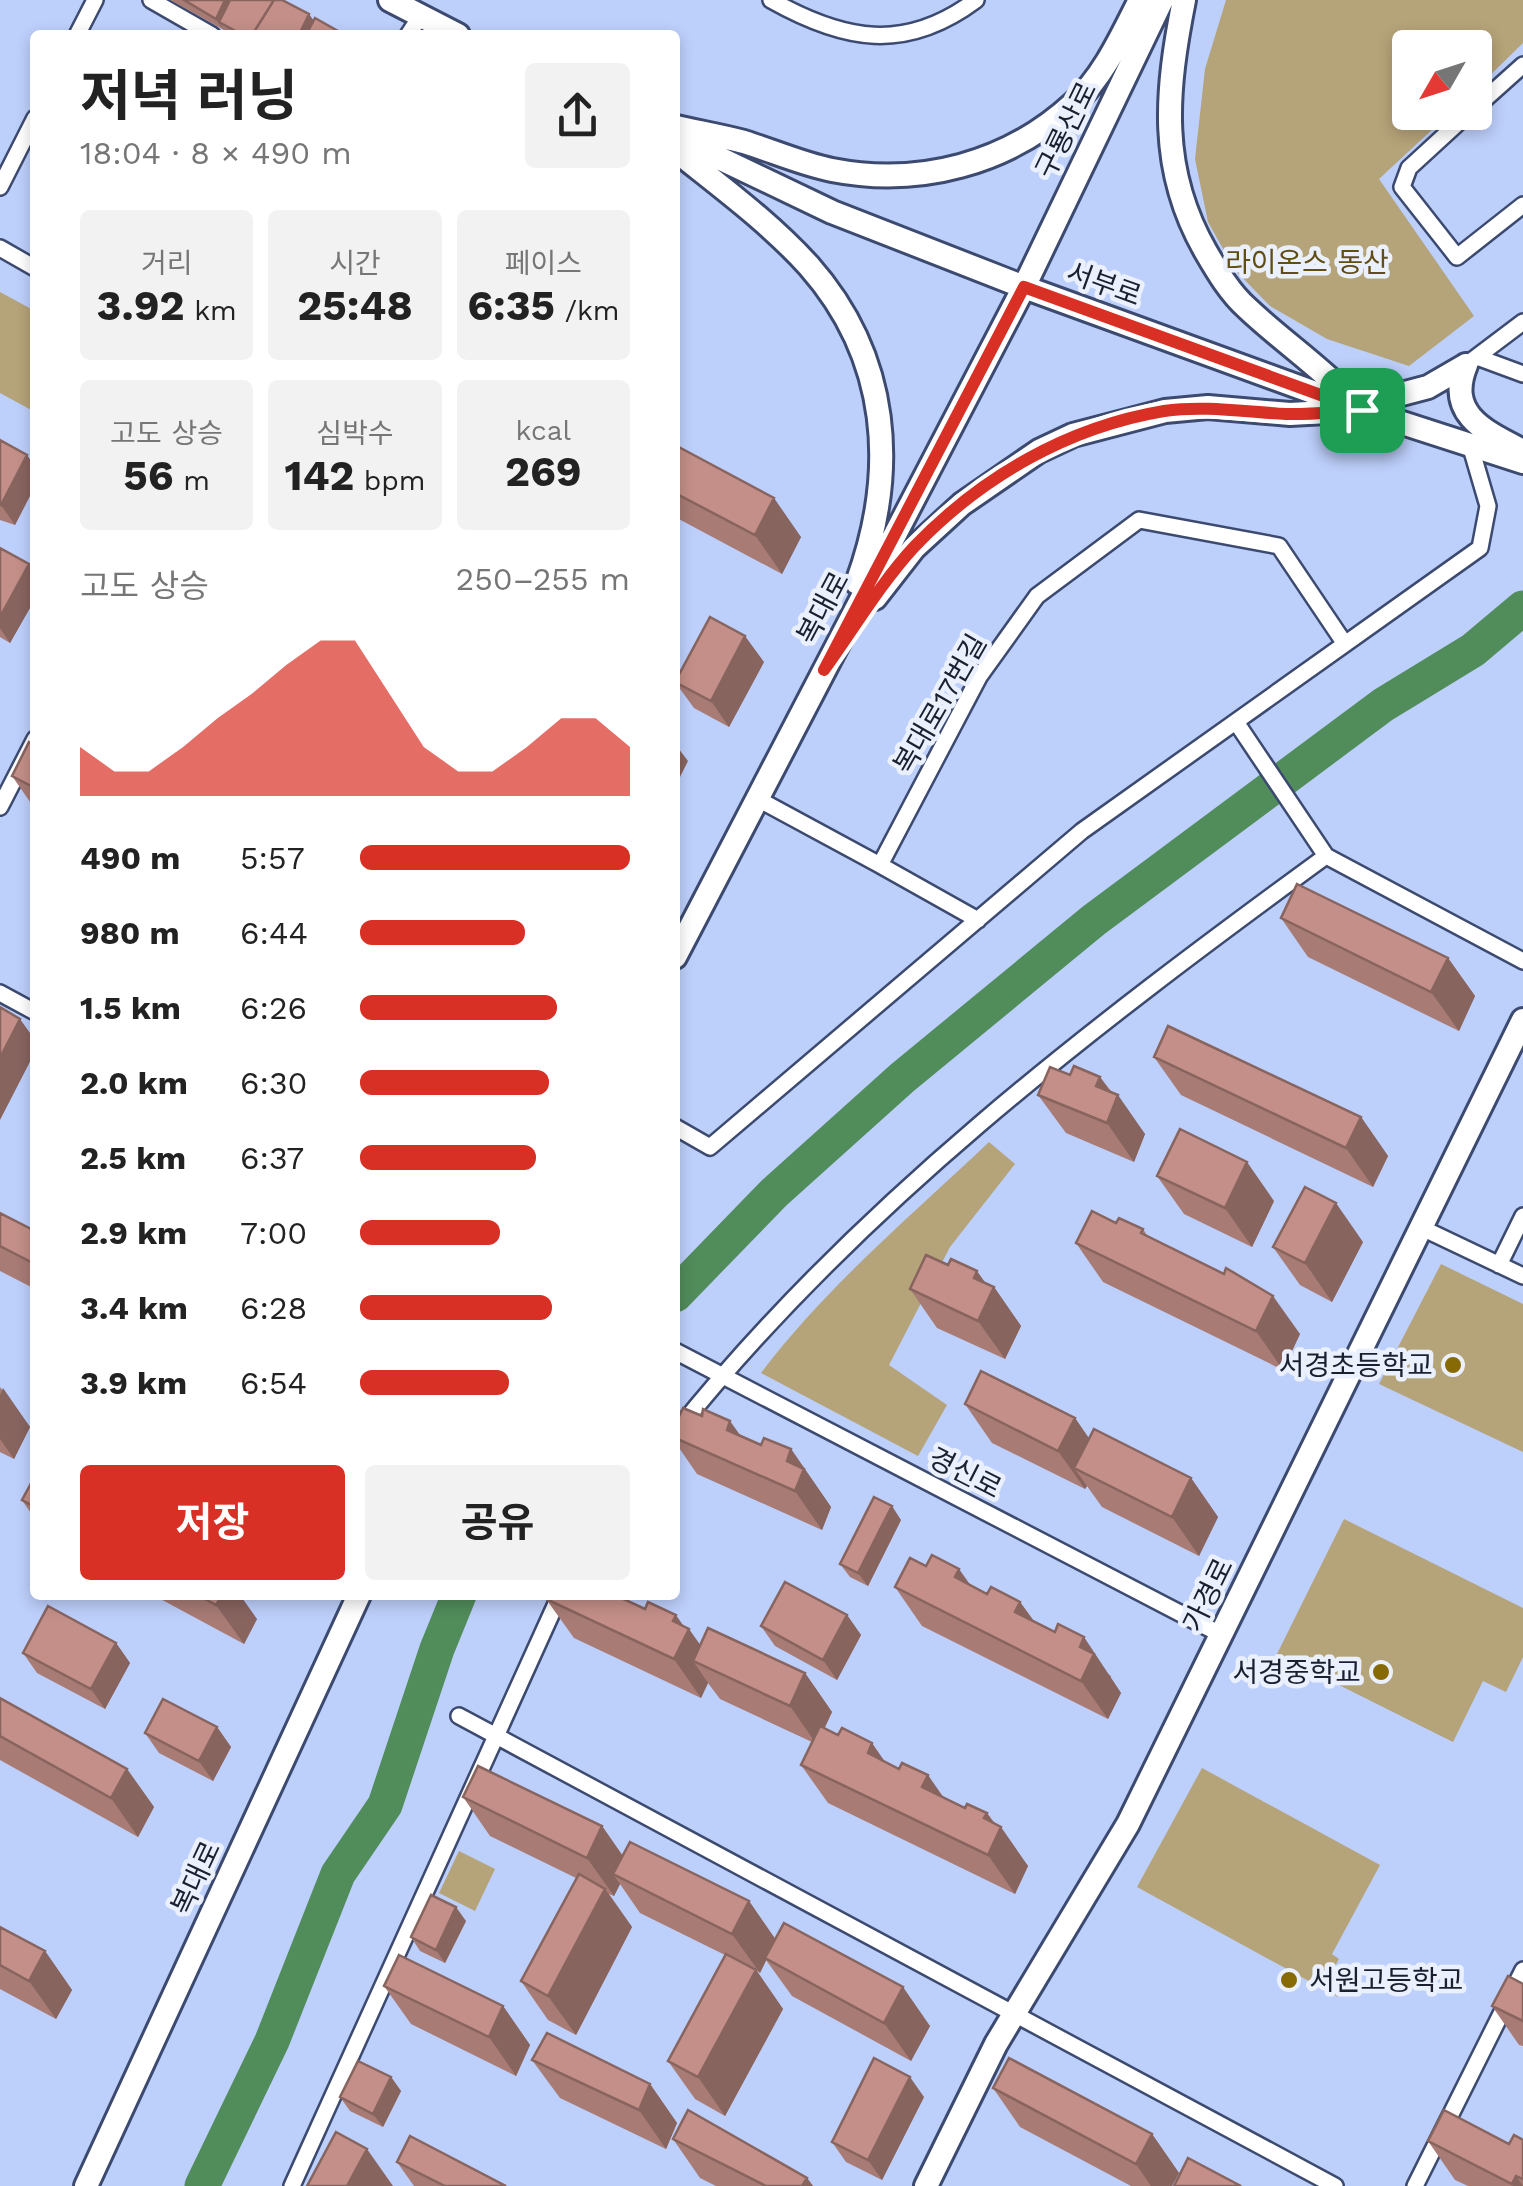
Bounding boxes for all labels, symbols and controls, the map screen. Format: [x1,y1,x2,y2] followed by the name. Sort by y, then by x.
[1392,30,1492,130] north arrow
[1392,30,1492,130] map controls
[525,63,630,168] button: share
[80,64,298,128] text: 저녁 러닝
[1029,76,1103,184] street label: 구룡산로
[80,134,352,172] text: 18:04 · 8 × 490 m
[1225,246,1389,279] park label: 라이온스 동산
[141,247,192,280] text: 거리
[329,247,381,280] text: 시간
[505,247,582,280] text: 페이스
[1062,255,1146,313] street label: 서부로
[97,281,185,330] text: 3.92
[297,281,413,330] text: 25:48
[467,281,555,330] text: 6:35
[185,294,237,327] text: km
[555,294,619,327] text: /km
[1320,368,1405,453] pin
[1335,383,1390,438] icon: arrive
[516,414,571,447] text: kcal
[110,417,223,450] text: 고도 상승
[316,417,394,450] text: 심박수
[505,447,582,496] text: 269
[123,451,174,500] text: 56
[284,451,354,500] text: 142
[174,464,210,497] text: m
[354,464,426,497] text: bpm
[456,560,630,598] text: 250–255 m
[790,566,856,650] street label: 복대로
[80,567,209,605] text: 고도 상승
[887,628,993,780] street label: 복대로17번길
[80,839,180,877] text: 490 m
[240,839,305,877] text: 5:57
[80,914,180,952] text: 980 m
[240,914,308,952] text: 6:44
[80,989,181,1027] text: 1.5 km
[240,989,307,1027] text: 6:26
[80,1064,188,1102] text: 2.0 km
[240,1064,308,1102] text: 6:30
[80,1139,186,1177] text: 2.5 km
[240,1139,304,1177] text: 6:37
[80,1214,187,1252] text: 2.9 km
[240,1214,307,1252] text: 7:00
[80,1289,188,1327] text: 3.4 km
[240,1289,307,1327] text: 6:28
[1278,1349,1433,1382] place label: 서경초등학교
[1442,1354,1464,1376] marker: 서경초등학교
[80,1364,187,1402] text: 3.9 km
[240,1364,307,1402] text: 6:54
[923,1441,1007,1505] street label: 경신로
[80,1465,345,1580] button: 저장
[365,1465,630,1580] button: 공유
[1176,1553,1240,1637] street label: 가경로
[1232,1656,1361,1689] place label: 서경중학교
[1370,1661,1392,1683] marker: 서경중학교
[165,1836,227,1920] street label: 복대로
[1309,1964,1464,1997] place label: 서원고등학교
[1278,1969,1300,1991] marker: 서원고등학교

